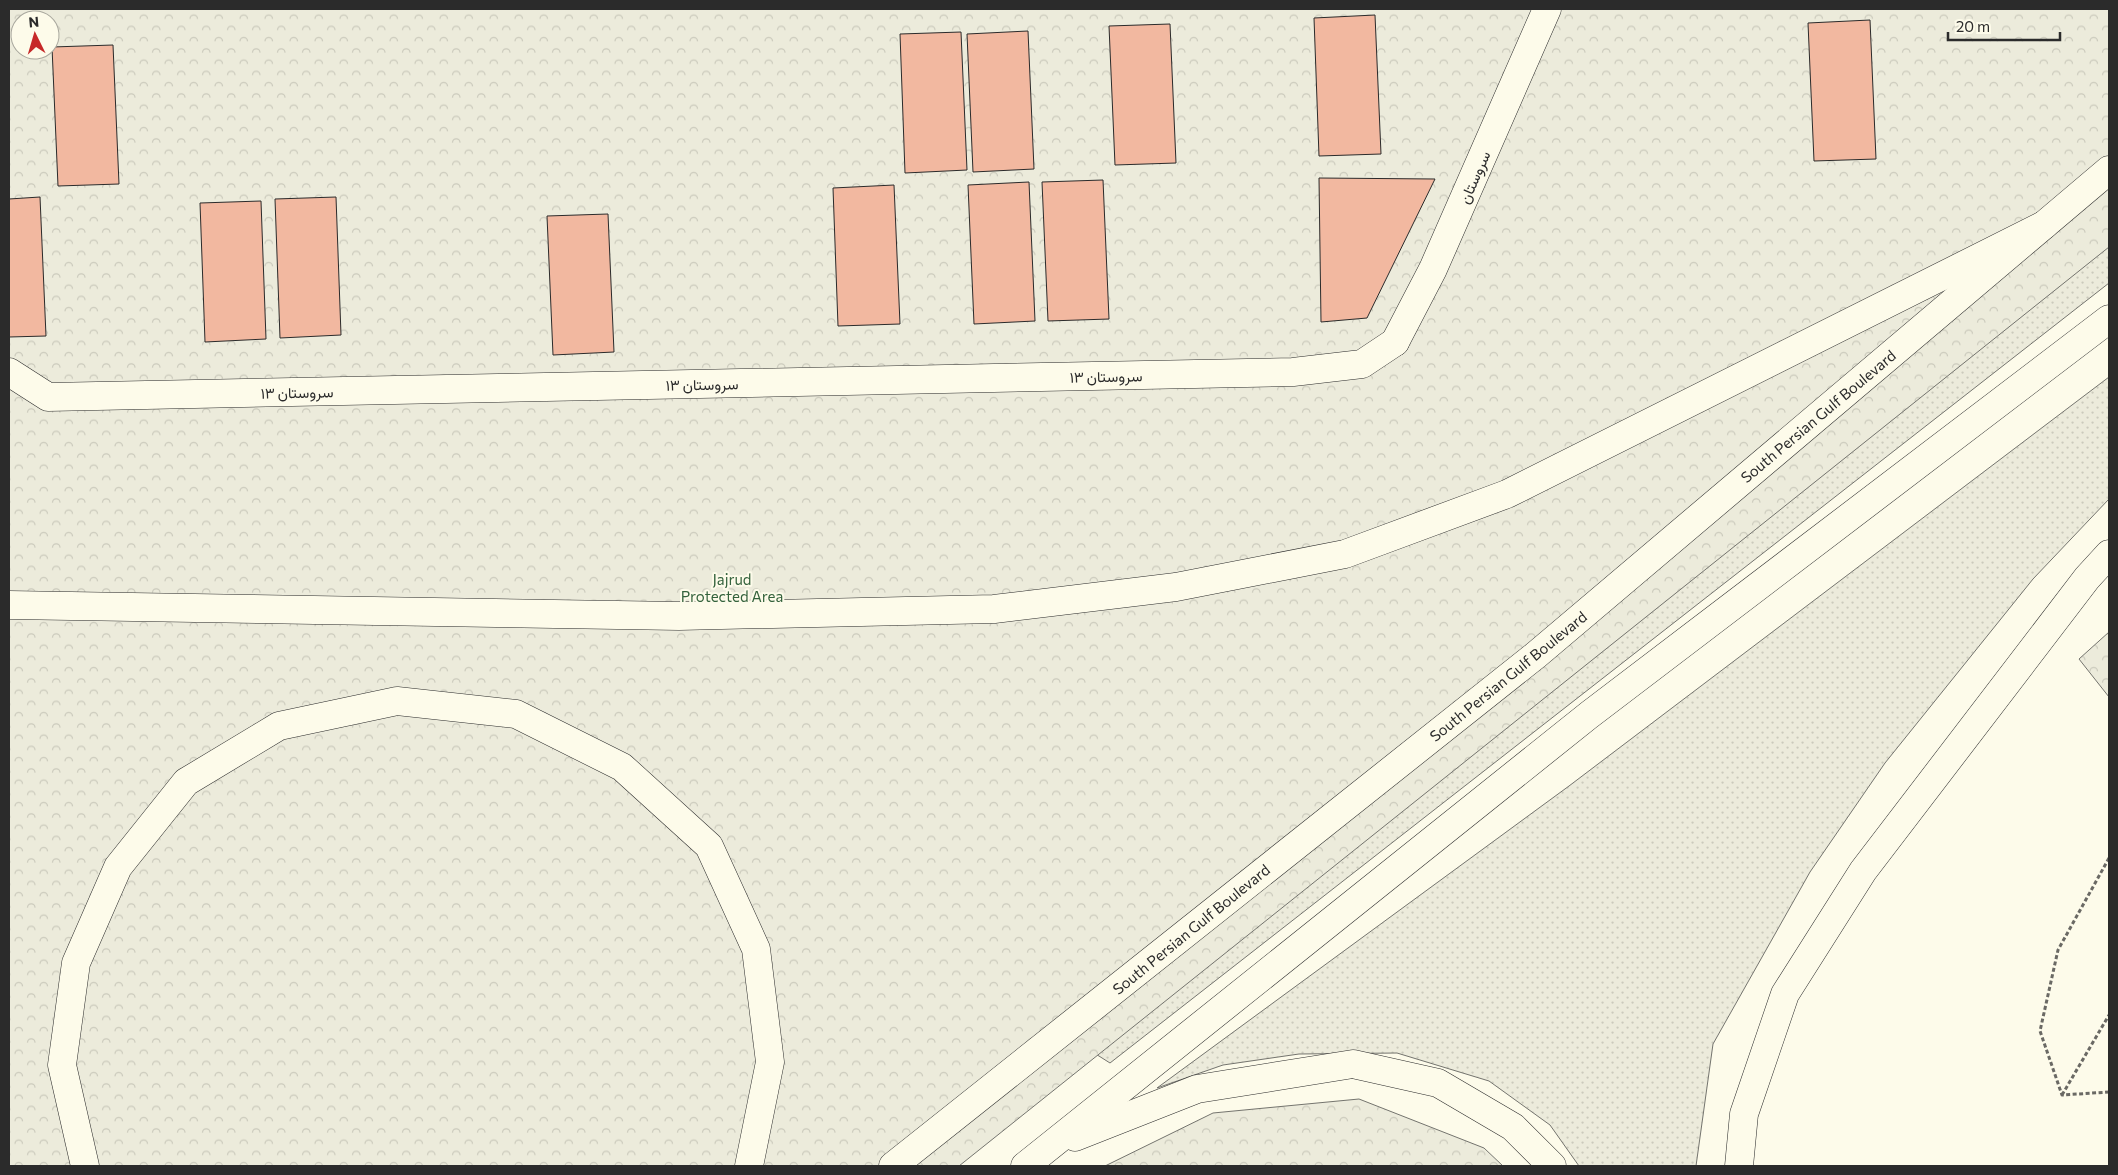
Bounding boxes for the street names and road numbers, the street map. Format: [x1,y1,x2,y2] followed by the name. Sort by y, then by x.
[1454,148,1495,207] street label: سروستان
[1737,346,1899,486] street label: South Persian Gulf Boulevard
[1069,366,1143,387] street label: سروستان ۱۳
[665,374,739,395] street label: سروستان ۱۳
[260,382,334,403] street label: سروستان ۱۳
[1426,607,1590,745] street label: South Persian Gulf Boulevard
[1109,860,1273,998] street label: South Persian Gulf Boulevard

